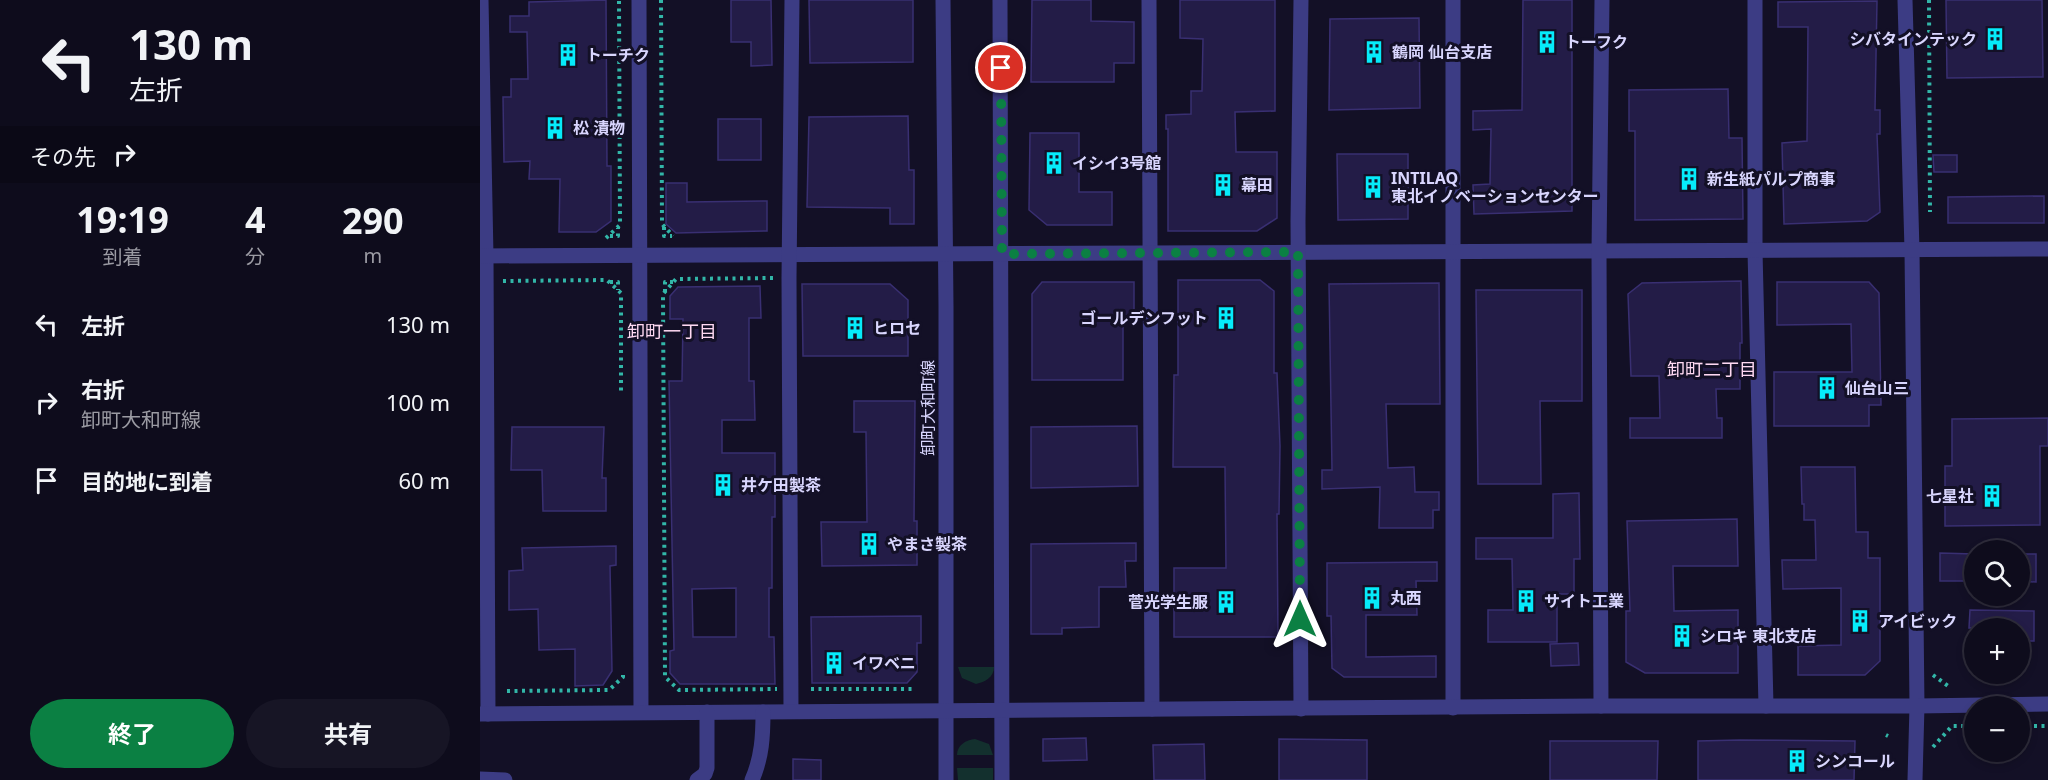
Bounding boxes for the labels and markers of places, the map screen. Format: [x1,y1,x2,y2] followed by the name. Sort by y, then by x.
[1982,26,2008,52] building icon: シバタインテック
[1849,28,1977,50] place label: シバタインテック
[1534,29,1560,55] building icon: トーフク
[1565,31,1628,53] place label: トーフク
[1361,39,1387,65] building icon: 鶴岡 仙台支店
[1392,41,1492,63] place label: 鶴岡 仙台支店
[555,42,581,68] building icon: トーチク
[975,42,1026,93] pin
[586,44,650,66] place label: トーチク
[542,115,568,141] building icon: 松 漬物
[573,117,625,139] place label: 松 漬物
[1041,150,1067,176] building icon: イシイ3号館
[1072,152,1161,174] place label: イシイ3号館
[1676,166,1702,192] building icon: 新生紙パルプ商事
[1391,167,1599,207] place label: INTILAQ 東北イノベーションセンター
[1707,168,1835,190] place label: 新生紙パルプ商事
[1210,172,1236,198] building icon: 幕田
[1241,174,1273,196] place label: 幕田
[1360,174,1386,200] building icon: INTILAQ 東北イノベーションセンター
[1213,305,1239,331] building icon: ゴールデンフット
[1080,307,1208,329] place label: ゴールデンフット
[842,315,868,341] building icon: ヒロセ
[873,317,921,339] place label: ヒロセ
[1814,375,1840,401] building icon: 仙台山三
[1844,377,1909,399] place label: 仙台山三
[710,472,736,498] building icon: 井ケ田製茶
[741,474,821,496] place label: 井ケ田製茶
[1979,483,2005,509] building icon: 七星社
[1926,485,1974,507] place label: 七星社
[856,531,882,557] building icon: やまさ製茶
[887,533,967,555] place label: やまさ製茶
[1359,585,1385,611] building icon: 丸西
[1390,587,1422,609] place label: 丸西
[1513,588,1539,614] building icon: サイト工業
[1213,589,1239,615] building icon: 菅光学生服
[1544,590,1624,612] place label: サイト工業
[1128,591,1208,613] place label: 菅光学生服
[1847,608,1873,634] building icon: アイビック
[1878,610,1957,632] place label: アイビック
[1669,623,1695,649] building icon: シロキ 東北支店
[1700,625,1816,647] place label: シロキ 東北支店
[821,650,847,676] building icon: イワベニ
[852,652,916,674] place label: イワベニ
[1784,748,1810,774] building icon: シンコール
[1815,750,1895,772] place label: シンコール

